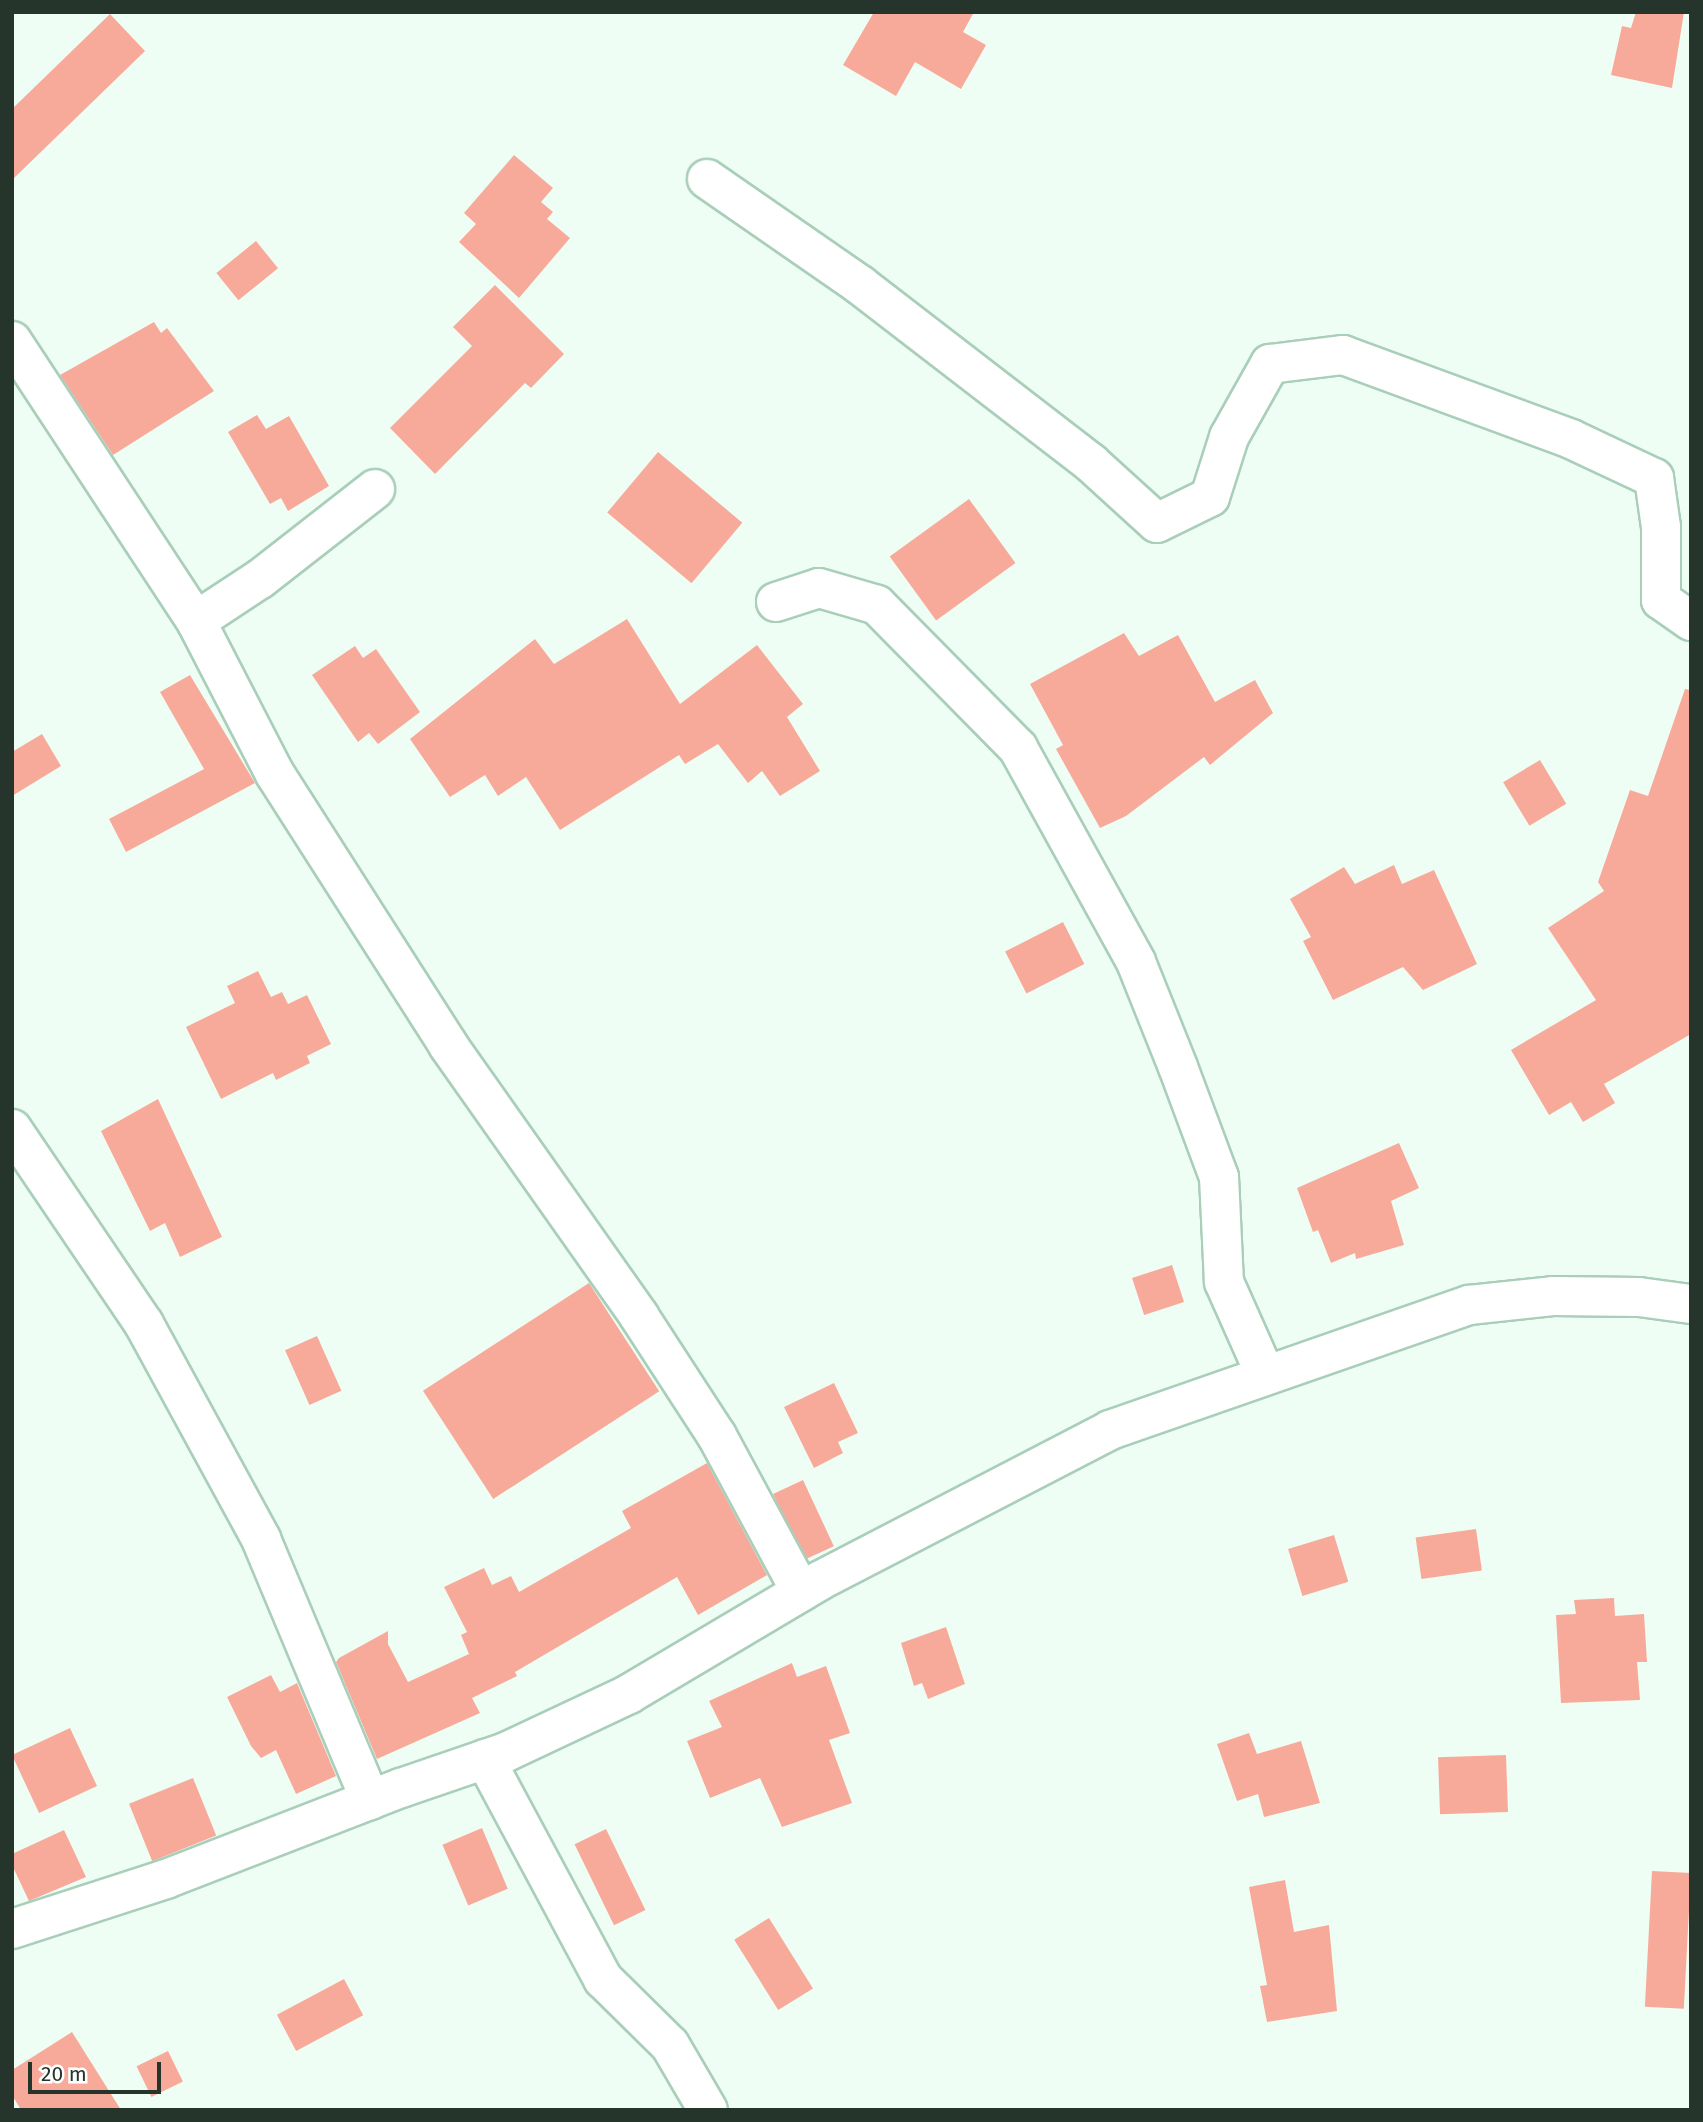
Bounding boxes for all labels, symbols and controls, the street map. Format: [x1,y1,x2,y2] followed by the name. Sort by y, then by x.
[32,2048,164,2092] scale bar
[41,2061,87,2087] text: 20 m

